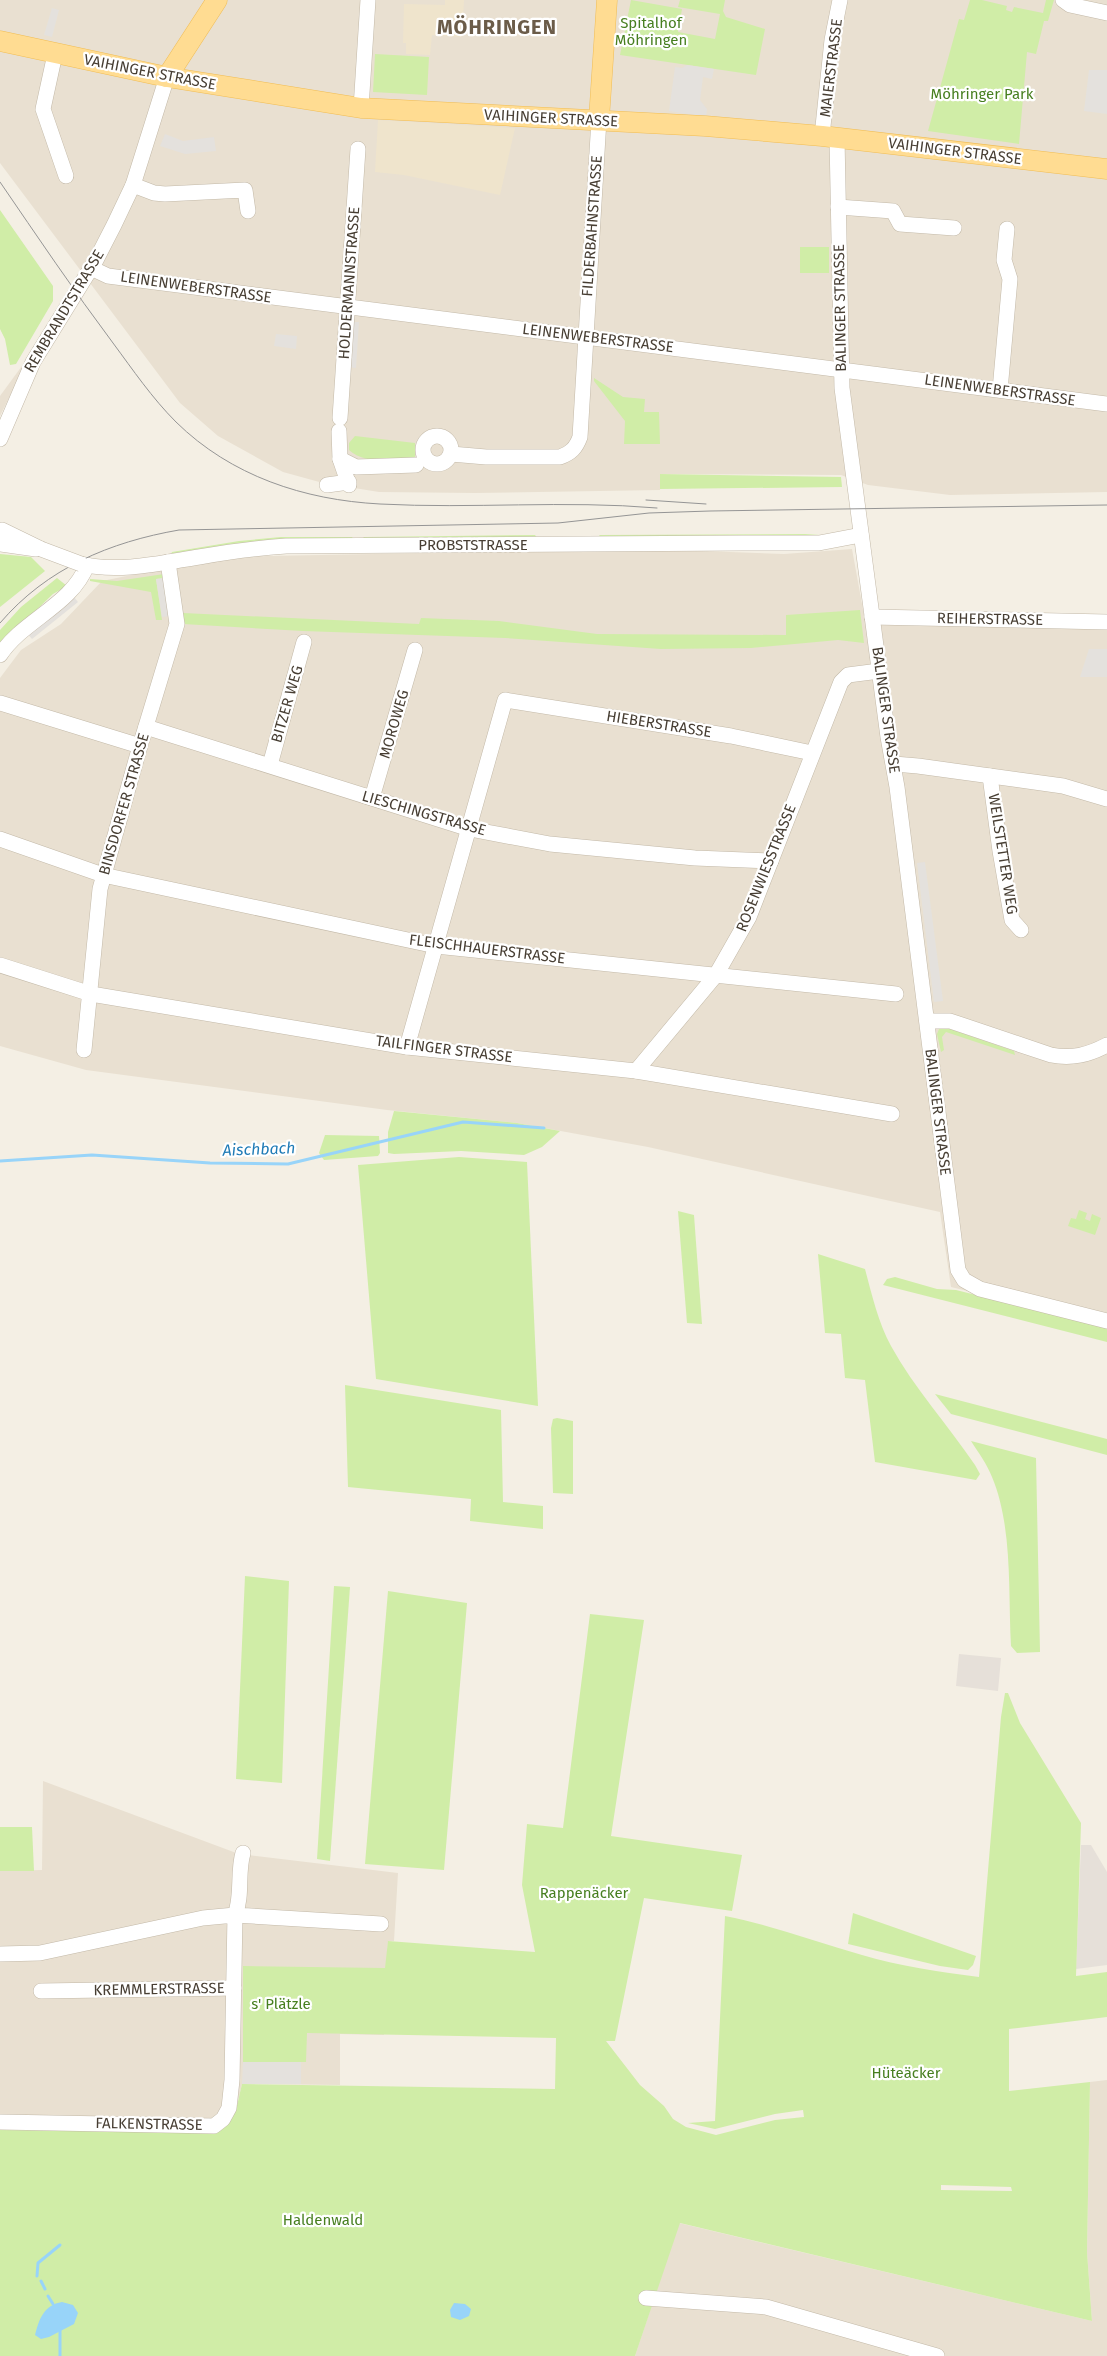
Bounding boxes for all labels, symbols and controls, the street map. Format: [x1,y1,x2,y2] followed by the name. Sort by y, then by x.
[615,14,687,49] park label: Spitalhof Möhringen
[437,15,557,39] district label: MÖHRINGEN
[816,18,846,118] street label: MAIERSTRASSE
[82,50,218,94] street label: VAIHINGER STRASSE
[930,85,1034,103] park label: Möhringer Park
[484,106,618,130] street label: VAIHINGER STRASSE
[887,134,1023,168] street label: VAIHINGER STRASSE
[578,155,606,297] street label: FILDERBAHNSTRASSE
[335,206,363,360] street label: HOLDERMANNSTRASSE
[830,244,850,372] street label: BALINGER STRASSE
[20,246,108,376] street label: REMBRANDTSTRASSE
[119,267,273,307] street label: LEINENWEBERSTRASSE
[521,320,675,356] street label: LEINENWEBERSTRASSE
[923,370,1077,410] street label: LEINENWEBERSTRASSE
[418,536,528,554] street label: PROBSTSTRASSE
[937,609,1043,629] street label: REIHERSTRASSE
[868,645,904,775] street label: BALINGER STRASSE
[267,663,307,745] street label: BITZER WEG
[376,687,412,761] street label: MOROWEG
[605,707,713,741] street label: HIEBERSTRASSE
[95,731,153,877] street label: BINSDORFER STRASSE
[360,787,488,839] street label: LIESCHINGSTRASSE
[985,792,1021,916] street label: WEILSTETTER WEG
[732,802,800,934] street label: ROSENWIESSTRASSE
[408,930,566,968] street label: FLEISCHHAUERSTRASSE
[375,1032,513,1066] street label: TAILFINGER STRASSE
[921,1047,955,1177] street label: BALINGER STRASSE
[221,1138,296,1160] water label: Aischbach
[540,1884,629,1902] park label: Rappenäcker
[93,1979,225,1999] street label: KREMMLERSTRASSE
[251,1995,311,2013] park label: s' Plätzle
[872,2064,941,2082] park label: Hüteäcker
[95,2114,203,2134] street label: FALKENSTRASSE
[283,2211,363,2229] park label: Haldenwald

